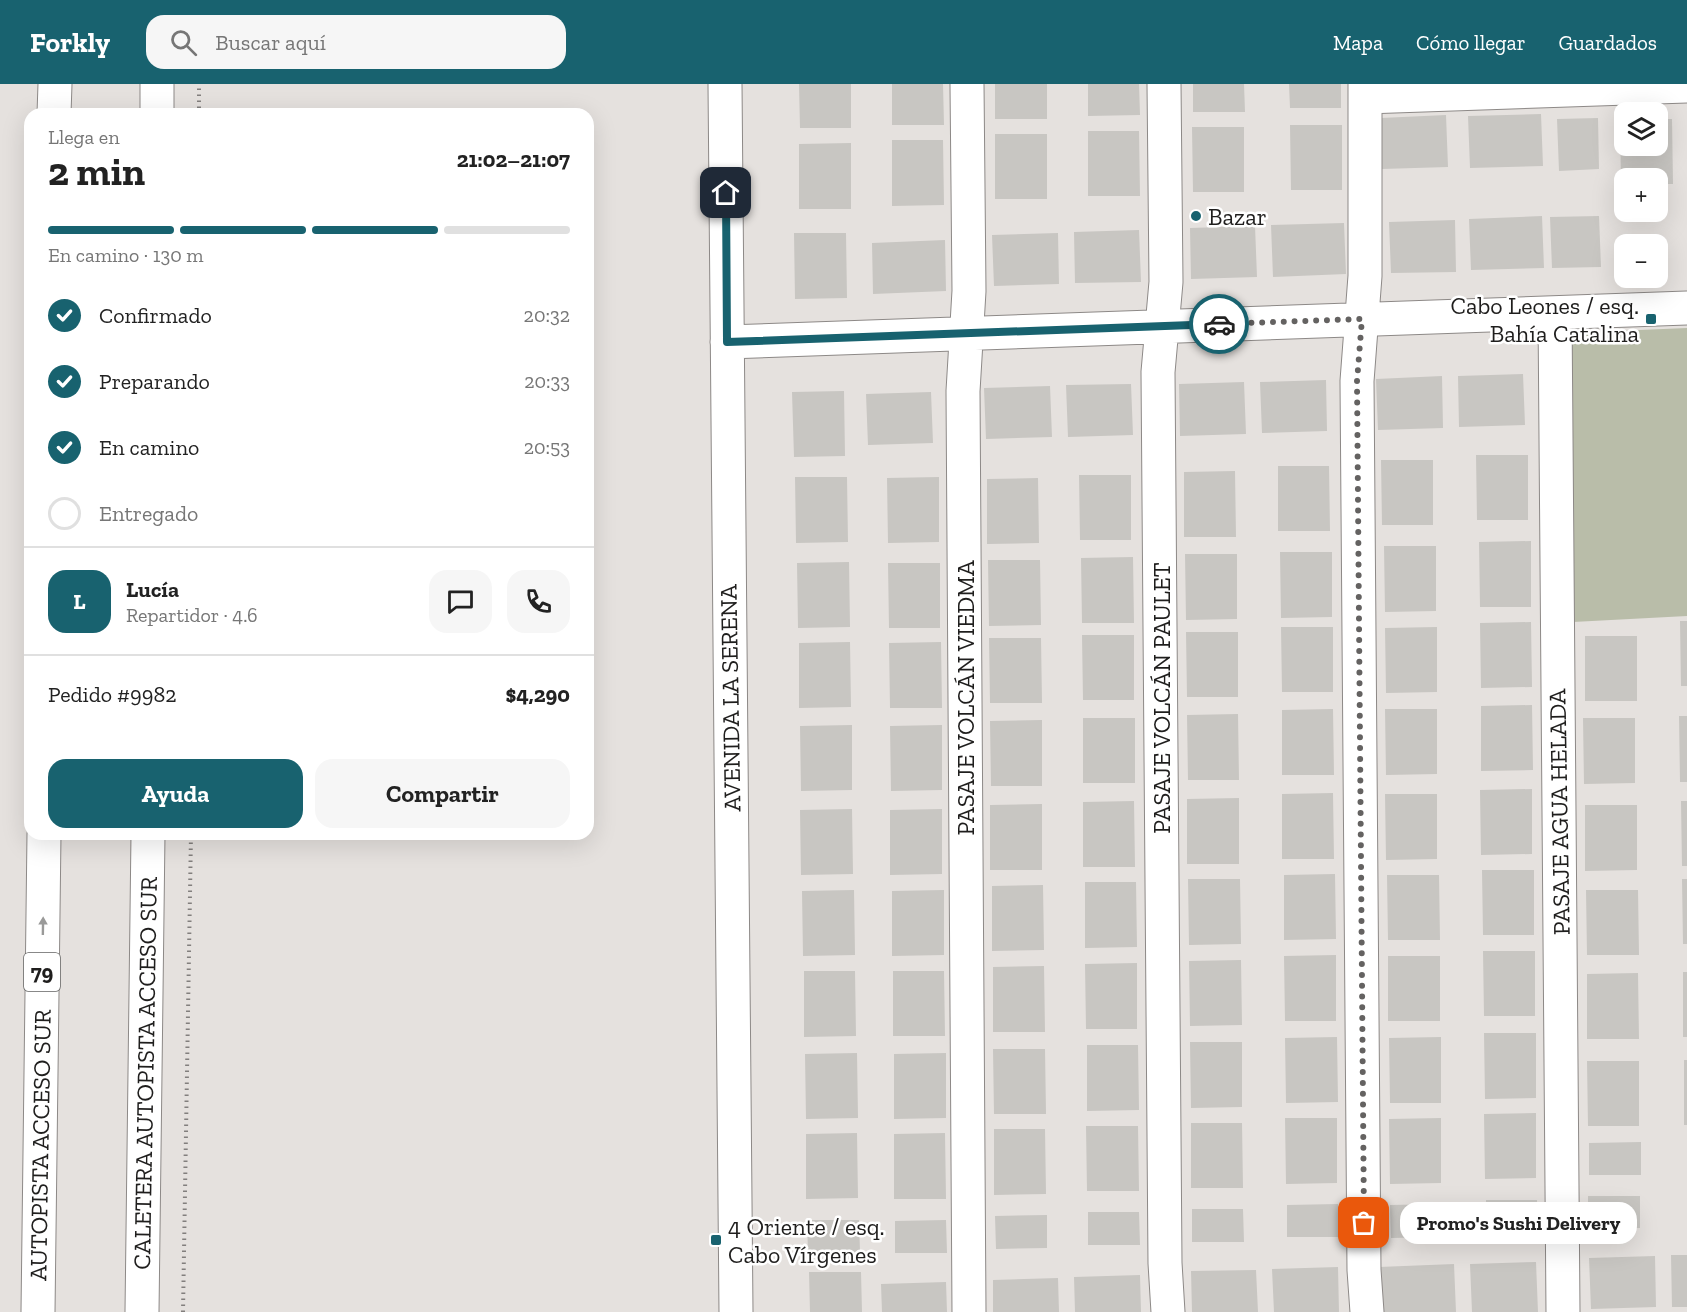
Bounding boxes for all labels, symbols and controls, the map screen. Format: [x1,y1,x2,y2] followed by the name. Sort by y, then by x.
[146,15,566,69] search box
[30,26,110,59] text: Forkly
[167,26,200,59] icon: search
[215,29,326,56] text: Buscar aquí
[1333,30,1383,55] text: Mapa
[1416,30,1526,55] text: Cómo llegar
[1559,30,1657,55] text: Guardados
[1614,102,1668,288] map controls
[1614,102,1668,156] button: layers
[48,125,120,149] text: Llega en
[457,146,570,173] text: 21:02–21:07
[48,148,145,195] text: 2 min
[700,167,751,218] pin
[1614,168,1668,222] button: +
[709,176,742,209] icon: home
[1208,202,1267,231] place label: Bazar
[1189,209,1203,223] marker: Bazar
[1614,234,1668,288] button: −
[48,243,204,267] text: En camino · 130 m
[1450,291,1639,348] place label: Cabo Leones / esq. Bahía Catalina
[1189,294,1249,354] courier
[48,299,81,332] icon: check
[99,302,212,329] text: Confirmado
[524,303,570,327] text: 20:32
[1203,308,1236,341] icon: car
[1644,312,1658,326] marker: Cabo Leones / esq. Bahía Catalina
[48,365,81,398] icon: check
[99,368,210,395] text: Preparando
[524,369,570,393] text: 20:33
[48,431,81,464] icon: check
[99,434,199,461] text: En camino
[524,435,570,459] text: 20:53
[99,500,198,527] text: Entregado
[951,560,980,835] street label: PASAJE VOLCÁN VIEDMA
[1147,562,1176,834] street label: PASAJE VOLCÁN PAULET
[429,570,492,633] button: chat
[507,570,570,633] button: phone
[126,576,179,603] text: Lucía
[714,584,746,812] street label: AVENIDA LA SERENA
[73,588,86,615] text: L
[126,603,258,627] text: Repartidor · 4.6
[48,681,177,708] text: Pedido #9982
[506,681,570,708] text: $4,290
[1542,688,1576,935] street label: PASAJE AGUA HELADA
[48,759,303,828] button: Ayuda
[315,759,570,828] button: Compartir
[127,876,163,1270] street label: CALETERA AUTOPISTA ACCESO SUR
[38,917,48,936] one-way arrow
[24,953,60,991] road number: 79
[23,1009,57,1281] street label: AUTOPISTA ACCESO SUR
[1338,1197,1389,1248] pin
[1400,1202,1637,1244] callout: Promo's Sushi Delivery
[1347,1206,1380,1239] icon: bag
[1417,1211,1620,1235] text: Promo's Sushi Delivery
[728,1212,885,1269] place label: 4 Oriente / esq. Cabo Vírgenes
[709,1233,723,1247] marker: 4 Oriente / esq. Cabo Vírgenes

